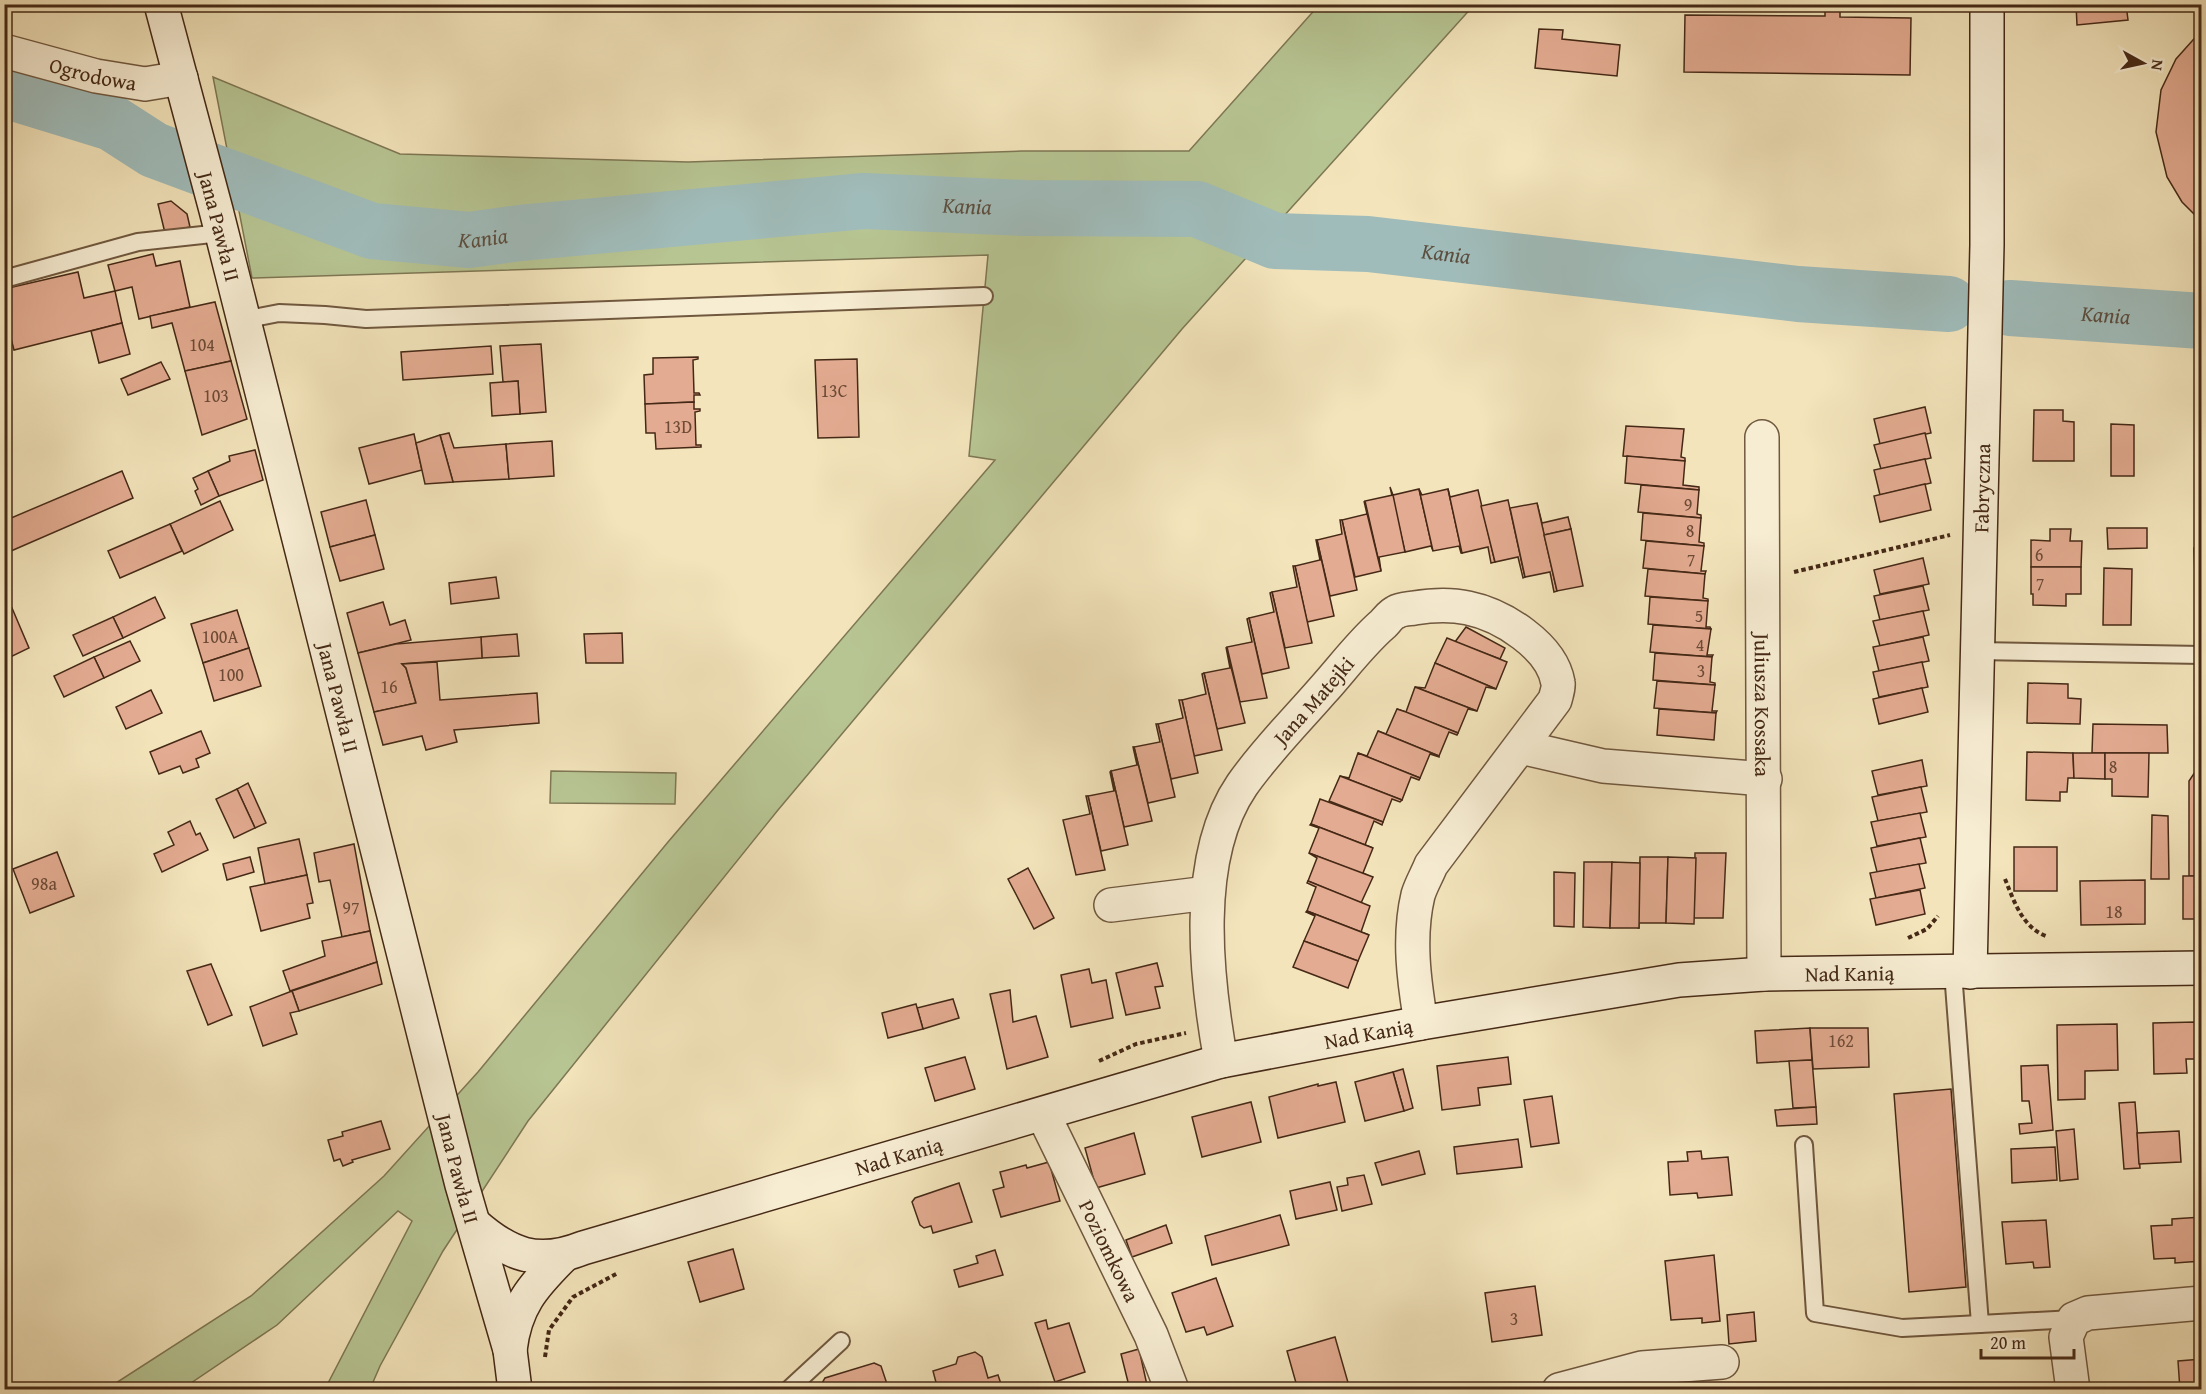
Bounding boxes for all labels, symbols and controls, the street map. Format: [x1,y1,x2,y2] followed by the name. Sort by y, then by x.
[2113,33,2173,93] north arrow
[46,49,139,98] street label: Ogrodowa
[2145,58,2170,72] text: N
[190,165,249,285] street label: Jana Pawła II
[941,188,992,223] water label: Kania
[456,219,510,256] water label: Kania
[1419,234,1472,272] water label: Kania
[2079,297,2131,332] water label: Kania
[189,331,215,358] house number: 104
[820,377,848,404] house number: 13C
[203,382,229,409] house number: 103
[664,413,692,440] house number: 13D
[1965,443,1998,533] street label: Fabryczna
[1684,491,1692,518] house number: 9
[1686,517,1694,544] house number: 8
[2035,541,2043,568] house number: 6
[1687,546,1695,573] house number: 7
[2036,570,2044,597] house number: 7
[1695,602,1703,629] house number: 5
[202,623,239,650] house number: 100A
[1747,630,1779,777] street label: Juliusza Kossaka
[1696,631,1704,658] house number: 4
[309,636,368,756] street label: Jana Pawła II
[1263,649,1361,754] street label: Jana Matejki
[1697,657,1705,684] house number: 3
[218,661,244,688] house number: 100
[380,673,398,700] house number: 16
[2109,753,2117,780] house number: 8
[31,870,57,897] house number: 98a
[342,894,360,921] house number: 97
[2105,898,2123,925] house number: 18
[1805,957,1895,989] street label: Nad Kanią
[1321,1009,1415,1057] street label: Nad Kanią
[1828,1027,1854,1054] house number: 162
[428,1108,488,1227] street label: Jana Pawła II
[851,1128,946,1183] street label: Nad Kanią
[1072,1194,1148,1307] street label: Poziomkowa
[1510,1305,1518,1332] house number: 3
[1981,1322,2074,1360] scale bar
[1990,1329,2026,1356] text: 20 m

